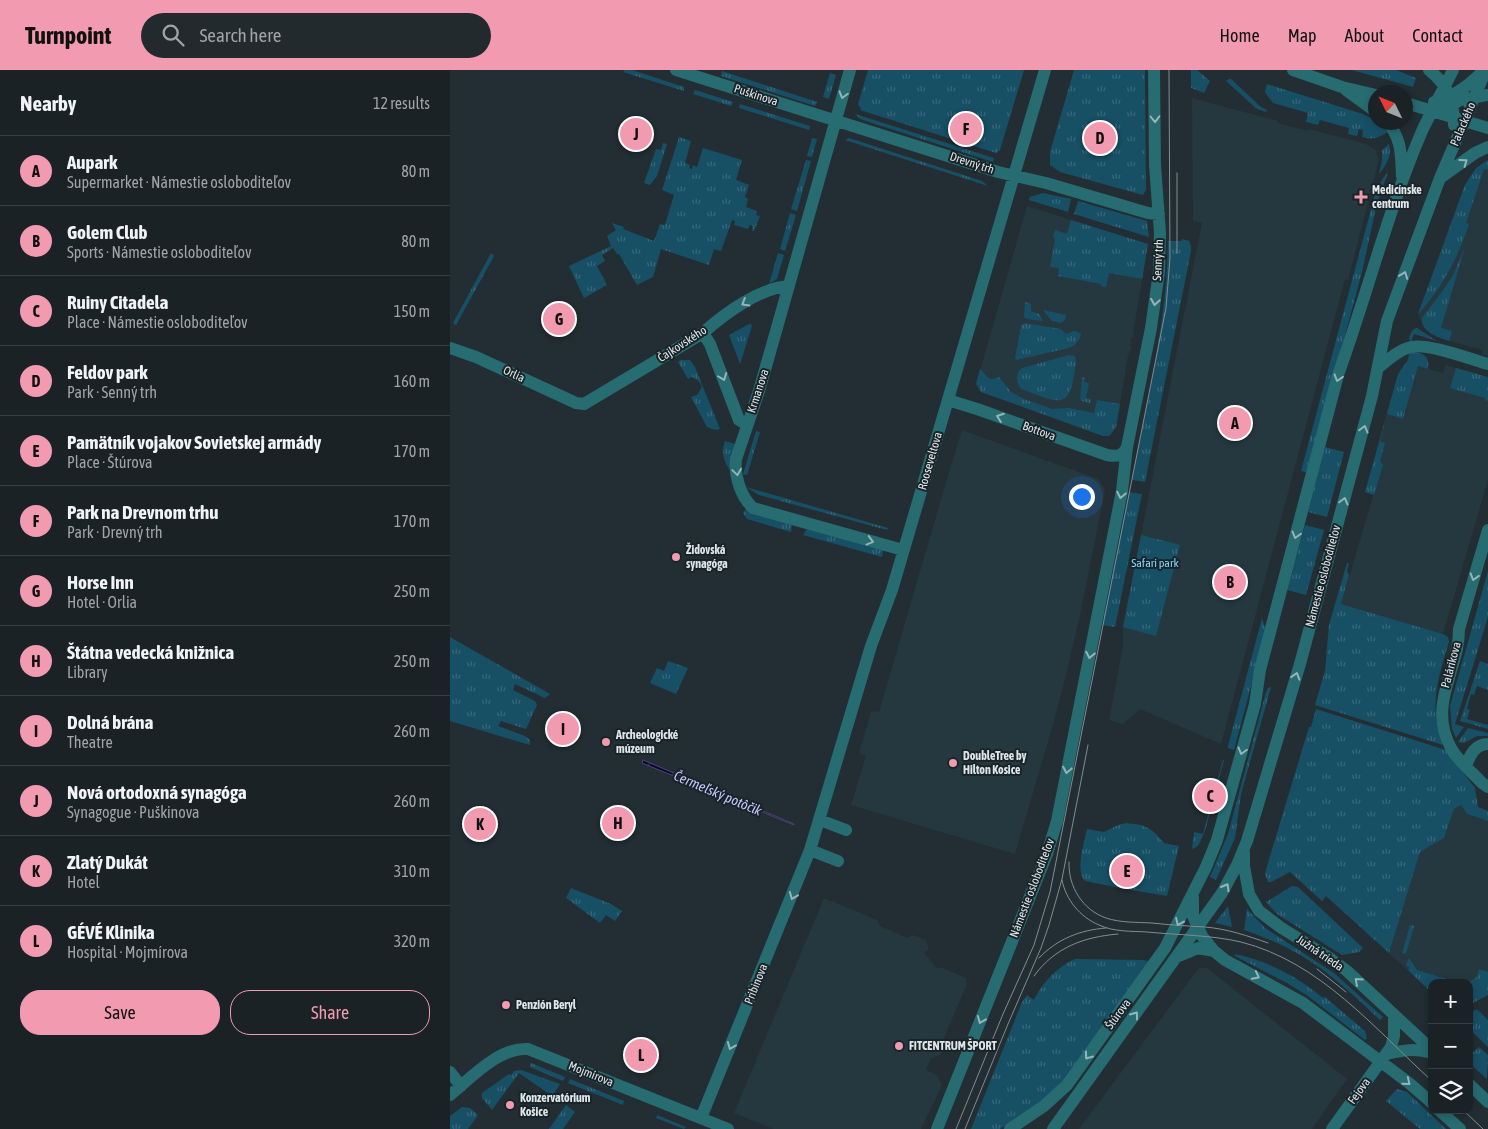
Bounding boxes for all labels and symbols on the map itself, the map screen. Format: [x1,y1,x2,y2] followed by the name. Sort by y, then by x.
[732,81,780,109] street label: Puškinova
[1368,85,1413,130] north arrow
[838,91,849,99] one-way arrow
[1447,100,1479,148] street label: Palackého
[950,110,982,148] pin: F
[620,115,652,153] pin: J
[1150,115,1160,123] one-way arrow
[1084,119,1116,157] pin: D
[948,149,996,177] street label: Drevný trh
[1458,159,1468,168] one-way arrow
[1372,183,1422,211] place label: Medicínske centrum
[1354,190,1368,204] marker: Medicínske centrum
[1150,239,1166,281] street label: Senný trh
[1398,272,1408,280] one-way arrow
[741,297,750,307] one-way arrow
[1150,298,1160,307] one-way arrow
[543,300,575,338] pin: G
[655,323,709,365] street label: Čajkovského
[501,363,527,385] street label: Orlia
[744,367,772,415] street label: Krmanova
[717,372,727,381] one-way arrow
[1333,373,1343,381] one-way arrow
[1219,404,1251,442] pin: A
[996,413,1005,423] one-way arrow
[1021,419,1057,443] street label: Bottova
[1358,425,1368,433] one-way arrow
[915,430,945,492] street label: Rooseveltova
[731,468,742,476] one-way arrow
[1069,484,1095,510] your location
[1116,491,1127,500] one-way arrow
[1338,497,1349,505] one-way arrow
[1303,523,1343,629] street label: Námestie osloboditeľov
[1292,530,1302,538] one-way arrow
[866,536,874,546] one-way arrow
[686,542,728,571] place label: Židovská synagóga
[670,551,682,563] marker: Židovská synagóga
[1131,556,1179,570] park label: Safari park
[1214,563,1246,601] pin: B
[1470,572,1480,581] one-way arrow
[1438,640,1464,690] street label: Palárikova
[1086,650,1096,659] one-way arrow
[1291,672,1301,681] one-way arrow
[547,710,579,748] pin: I
[615,728,679,756] place label: Archeologické múzeum
[600,736,612,748] marker: Archeologické múzeum
[1237,746,1248,755] one-way arrow
[963,749,1026,777] place label: DoubleTree by Hilton Kosice
[947,757,959,769] marker: DoubleTree by Hilton Kosice
[672,766,766,819] water label: Čermeľský potôčik
[1062,766,1073,774] one-way arrow
[1194,777,1226,815] pin: C
[602,804,634,842] pin: H
[464,805,496,843] pin: K
[1007,836,1057,940] street label: Námestie osloboditeľov
[1111,852,1143,890] pin: E
[1219,883,1229,892] one-way arrow
[788,891,798,899] one-way arrow
[1174,917,1185,926] one-way arrow
[1294,932,1346,974] street label: Južná trieda
[742,962,770,1006] street label: Pribinova
[1250,970,1259,980] one-way arrow
[1355,978,1364,987] one-way arrow
[1102,996,1134,1032] street label: Štúrova
[516,998,577,1012] place label: Penzión Beryl
[500,999,512,1011] marker: Penzión Beryl
[1129,1011,1138,1021] one-way arrow
[977,1015,987,1024] one-way arrow
[625,1036,657,1074] pin: L
[909,1038,997,1053] place label: FITCENTRUM ŠPORT
[893,1040,905,1052] marker: FITCENTRUM ŠPORT
[726,1041,737,1050] one-way arrow
[1085,1050,1094,1060] one-way arrow
[566,1059,616,1089] street label: Mojmírova
[1345,1075,1373,1107] street label: Fejova
[1401,1076,1410,1084] one-way arrow
[520,1091,591,1119] place label: Konzervatórium Košice
[504,1099,516,1111] marker: Konzervatórium Košice

